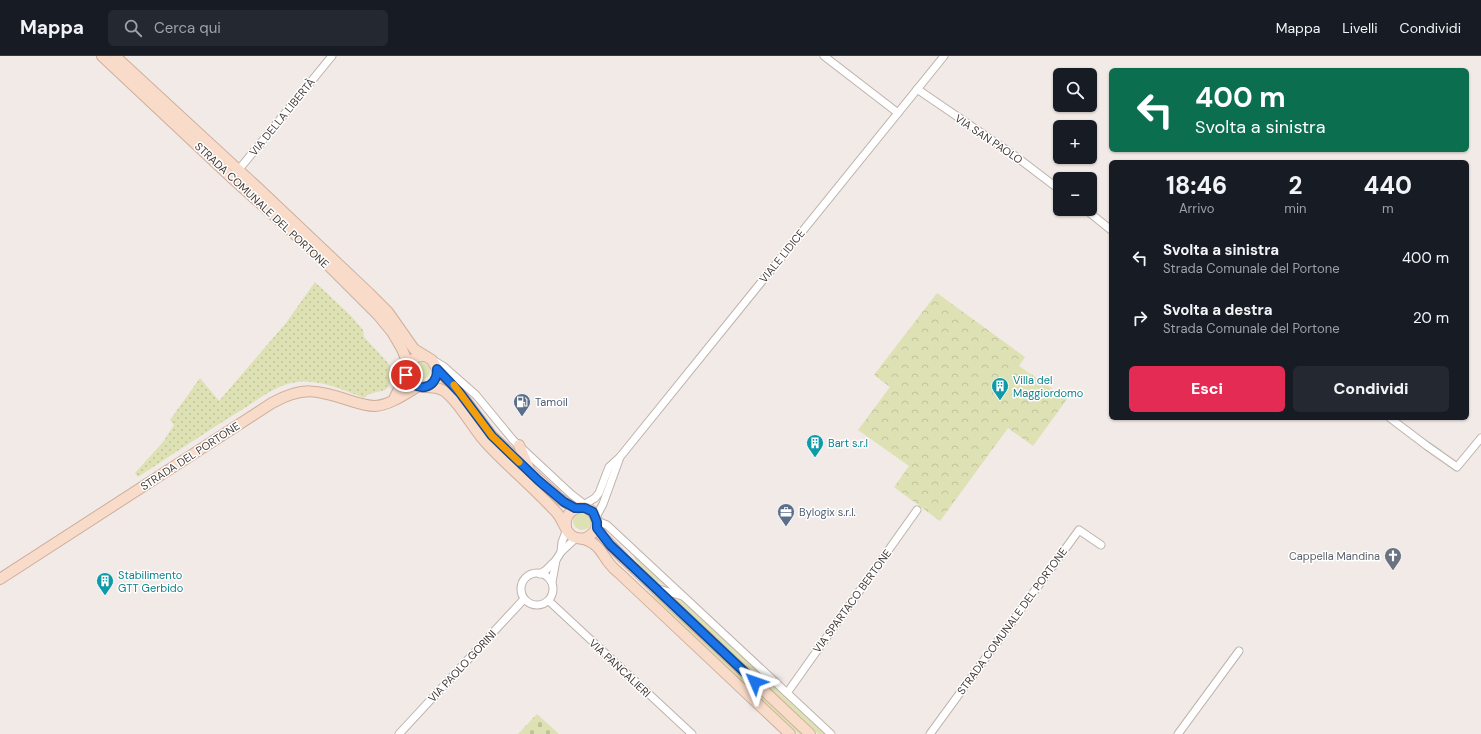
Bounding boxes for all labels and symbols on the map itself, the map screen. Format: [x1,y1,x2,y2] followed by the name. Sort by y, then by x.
[246,75,318,159] street label: VIA DELLA LIBERTÀ
[952,111,1026,167] street label: VIA SAN PAOLO
[192,139,332,271] street label: STRADA COMUNALE DEL PORTONE
[756,226,808,286] street label: VIALE LIDICE
[389,358,423,392] pin
[1013,373,1083,400] place label: Villa del Maggiordomo
[990,376,1010,401] building icon: Villa del Maggiordomo
[512,392,532,417] fuel station icon: Tamoil
[535,395,568,409] place label: Tamoil
[138,419,242,493] street label: STRADA DEL PORTONE
[805,433,825,458] building icon: Bart s.r.l
[828,436,868,450] place label: Bart s.r.l
[776,502,796,527] office icon: Bylogix s.r.l.
[799,505,856,519] place label: Bylogix s.r.l.
[954,545,1070,697] street label: STRADA COMUNALE DEL PORTONE
[810,546,894,656] street label: VIA SPARTACO BERTONE
[1383,546,1403,571] church icon: Cappella Mandina
[1289,549,1380,563] place label: Cappella Mandina
[118,568,183,595] place label: Stabilimento GTT Gerbido
[95,571,115,596] building icon: Stabilimento GTT Gerbido
[425,627,499,705] street label: VIA PAOLO GORINI
[586,636,654,700] street label: VIA PANCALIERI
[734,661,776,703] position arrow

